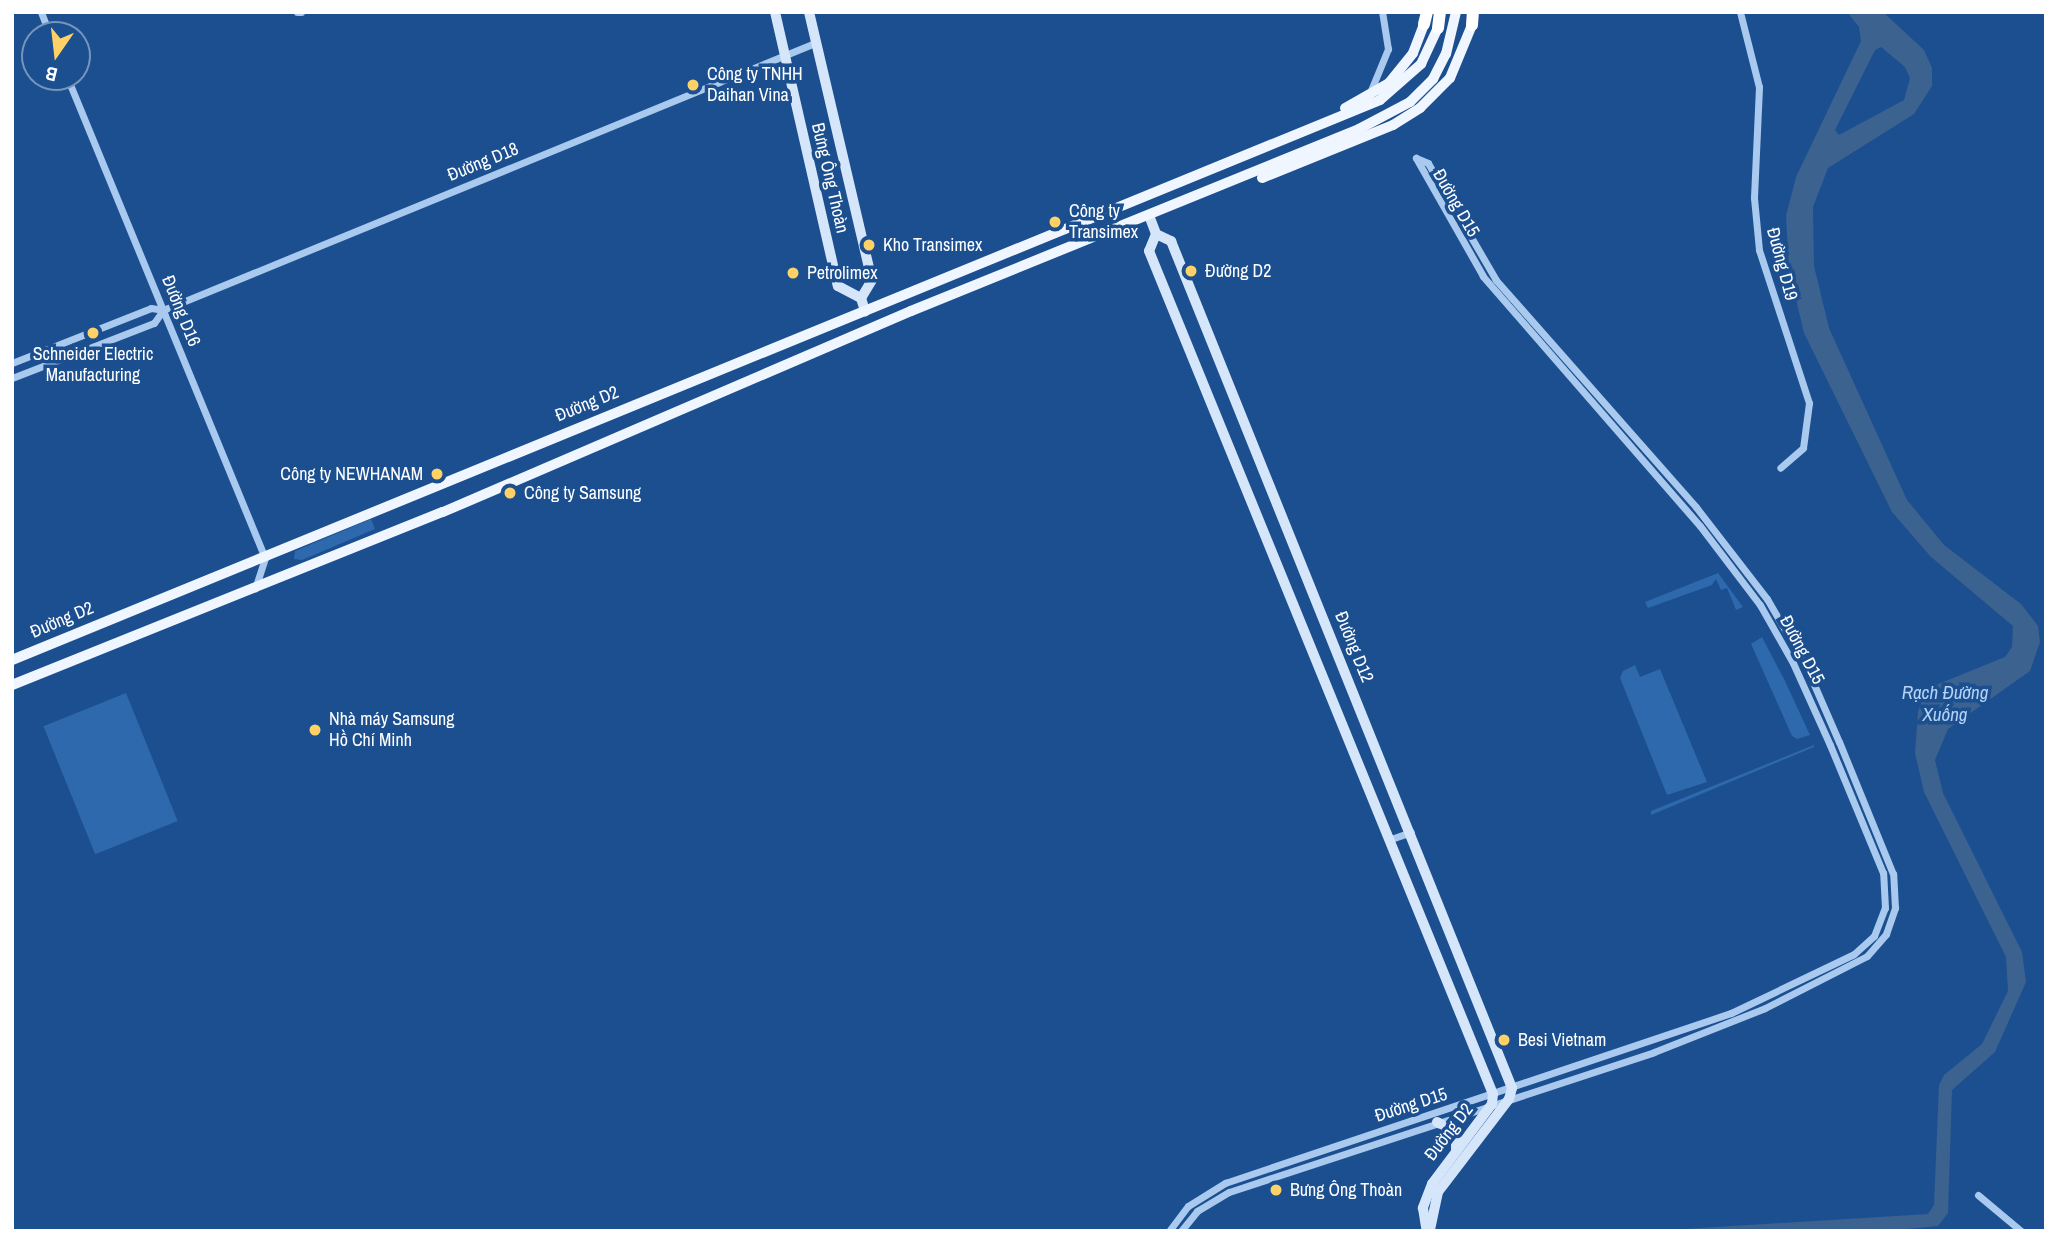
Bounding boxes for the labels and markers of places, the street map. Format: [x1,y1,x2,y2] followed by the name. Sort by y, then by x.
[707,64,803,106] place label: Công ty TNHH Daihan Vina
[685,77,701,93] marker: Công ty TNHH Daihan Vina
[1069,201,1138,244] place label: Công ty Transimex
[1047,214,1063,230] marker: Công ty Transimex
[883,234,983,256] place label: Kho Transimex
[861,237,877,253] marker: Kho Transimex
[1205,260,1271,282] place label: Đường D2
[807,262,878,284] place label: Petrolimex
[1183,263,1199,279] marker: Đường D2
[785,265,801,281] marker: Petrolimex
[85,325,101,341] marker: Schneider Electric Manufacturing
[33,344,153,386] place label: Schneider Electric Manufacturing
[280,463,423,485] place label: Công ty NEWHANAM
[429,466,445,482] marker: Công ty NEWHANAM
[524,482,641,504] place label: Công ty Samsung
[502,485,518,501] marker: Công ty Samsung
[329,709,455,752] place label: Nhà máy Samsung Hồ Chí Minh
[307,722,323,738] marker: Nhà máy Samsung Hồ Chí Minh
[1518,1029,1606,1051] place label: Besi Vietnam
[1496,1032,1512,1048] marker: Besi Vietnam
[1290,1179,1402,1201] place label: Bưng Ông Thoàn
[1268,1182,1284,1198] marker: Bưng Ông Thoàn

